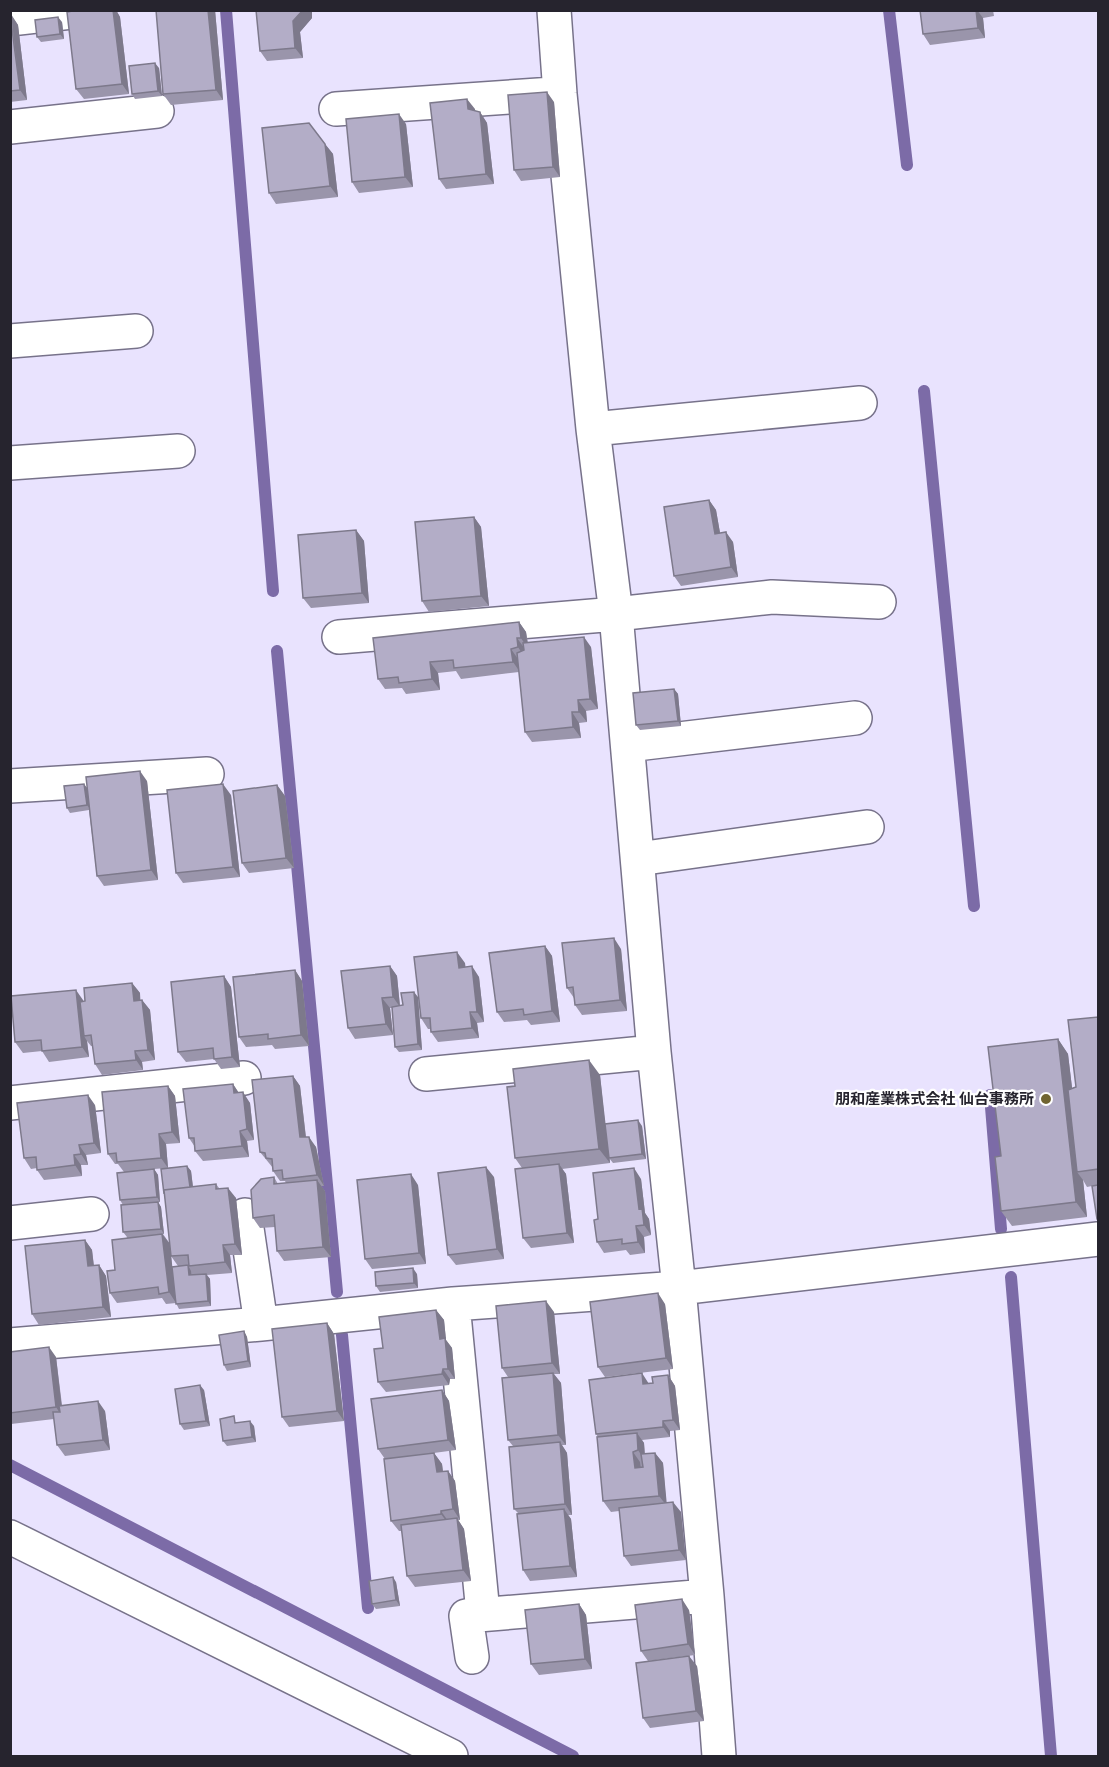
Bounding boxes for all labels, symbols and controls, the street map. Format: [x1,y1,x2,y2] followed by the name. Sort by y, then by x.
[835,1090,1034,1108] place label: 朋和産業株式会社 仙台事務所
[1039,1092,1053,1106] marker: 朋和産業株式会社 仙台事務所

